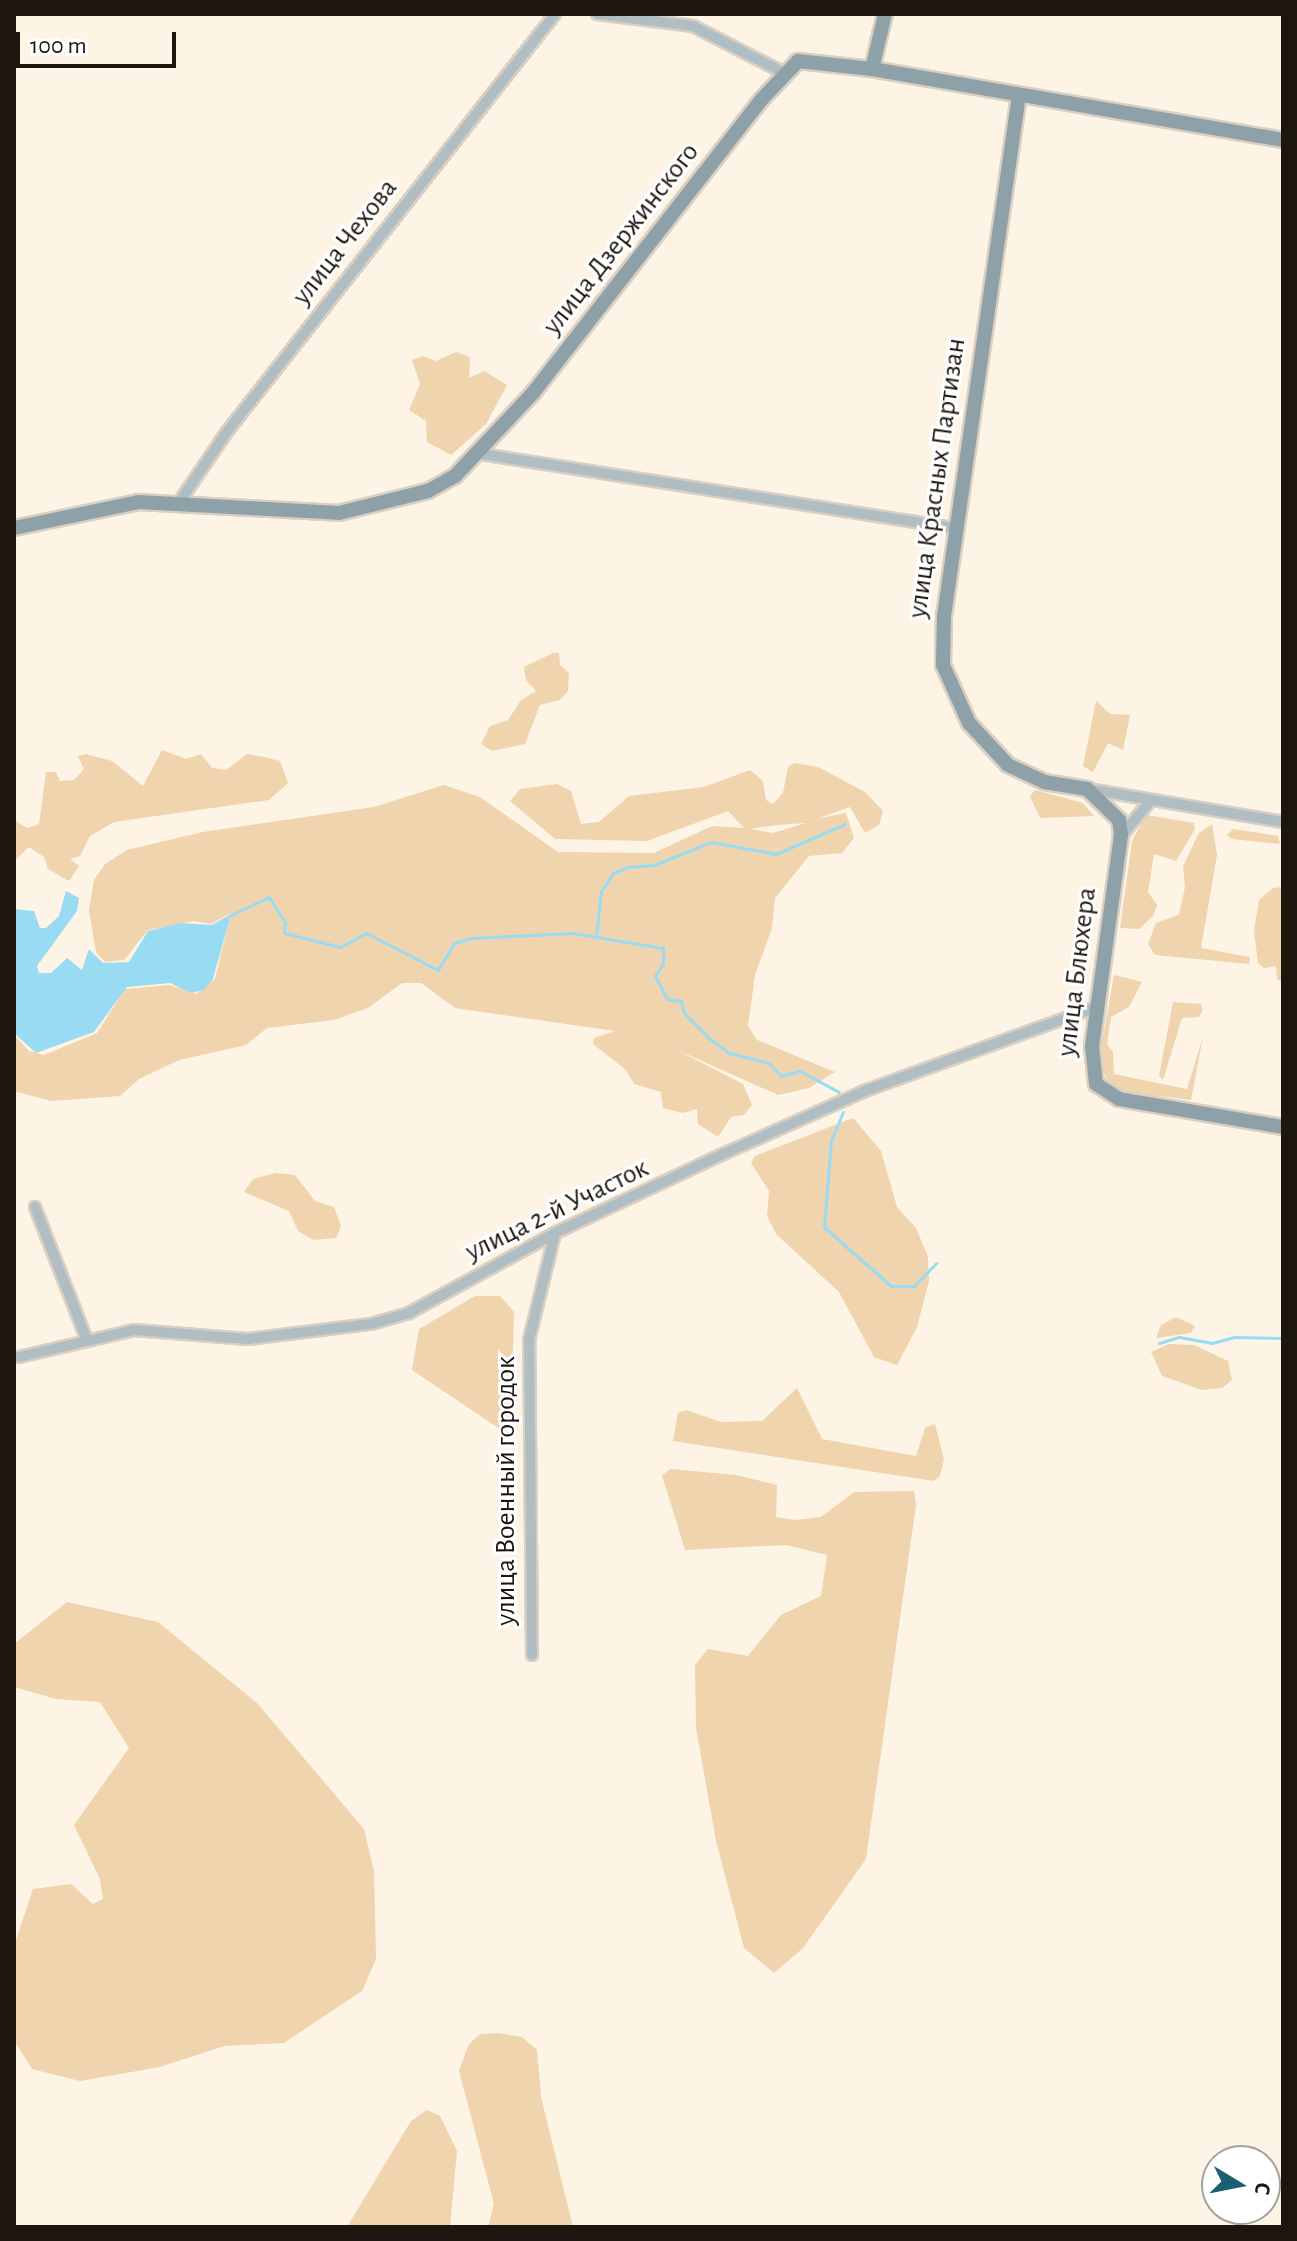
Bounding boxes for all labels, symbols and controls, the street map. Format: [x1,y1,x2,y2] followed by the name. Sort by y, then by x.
[20,16,180,66] scale bar
[30,34,87,58] text: 100 m
[536,136,706,342] street label: улица Дзержинского
[285,172,405,312] street label: улица Чехова
[901,336,973,620] street label: улица Красных Партизан
[1050,886,1104,1058] street label: улица Блюхера
[460,1151,654,1269] street label: улица 2-й Участок
[489,1356,523,1626] street label: улица Военный городок
[1201,2145,1281,2225] north arrow
[1251,2181,1275,2197] text: С

